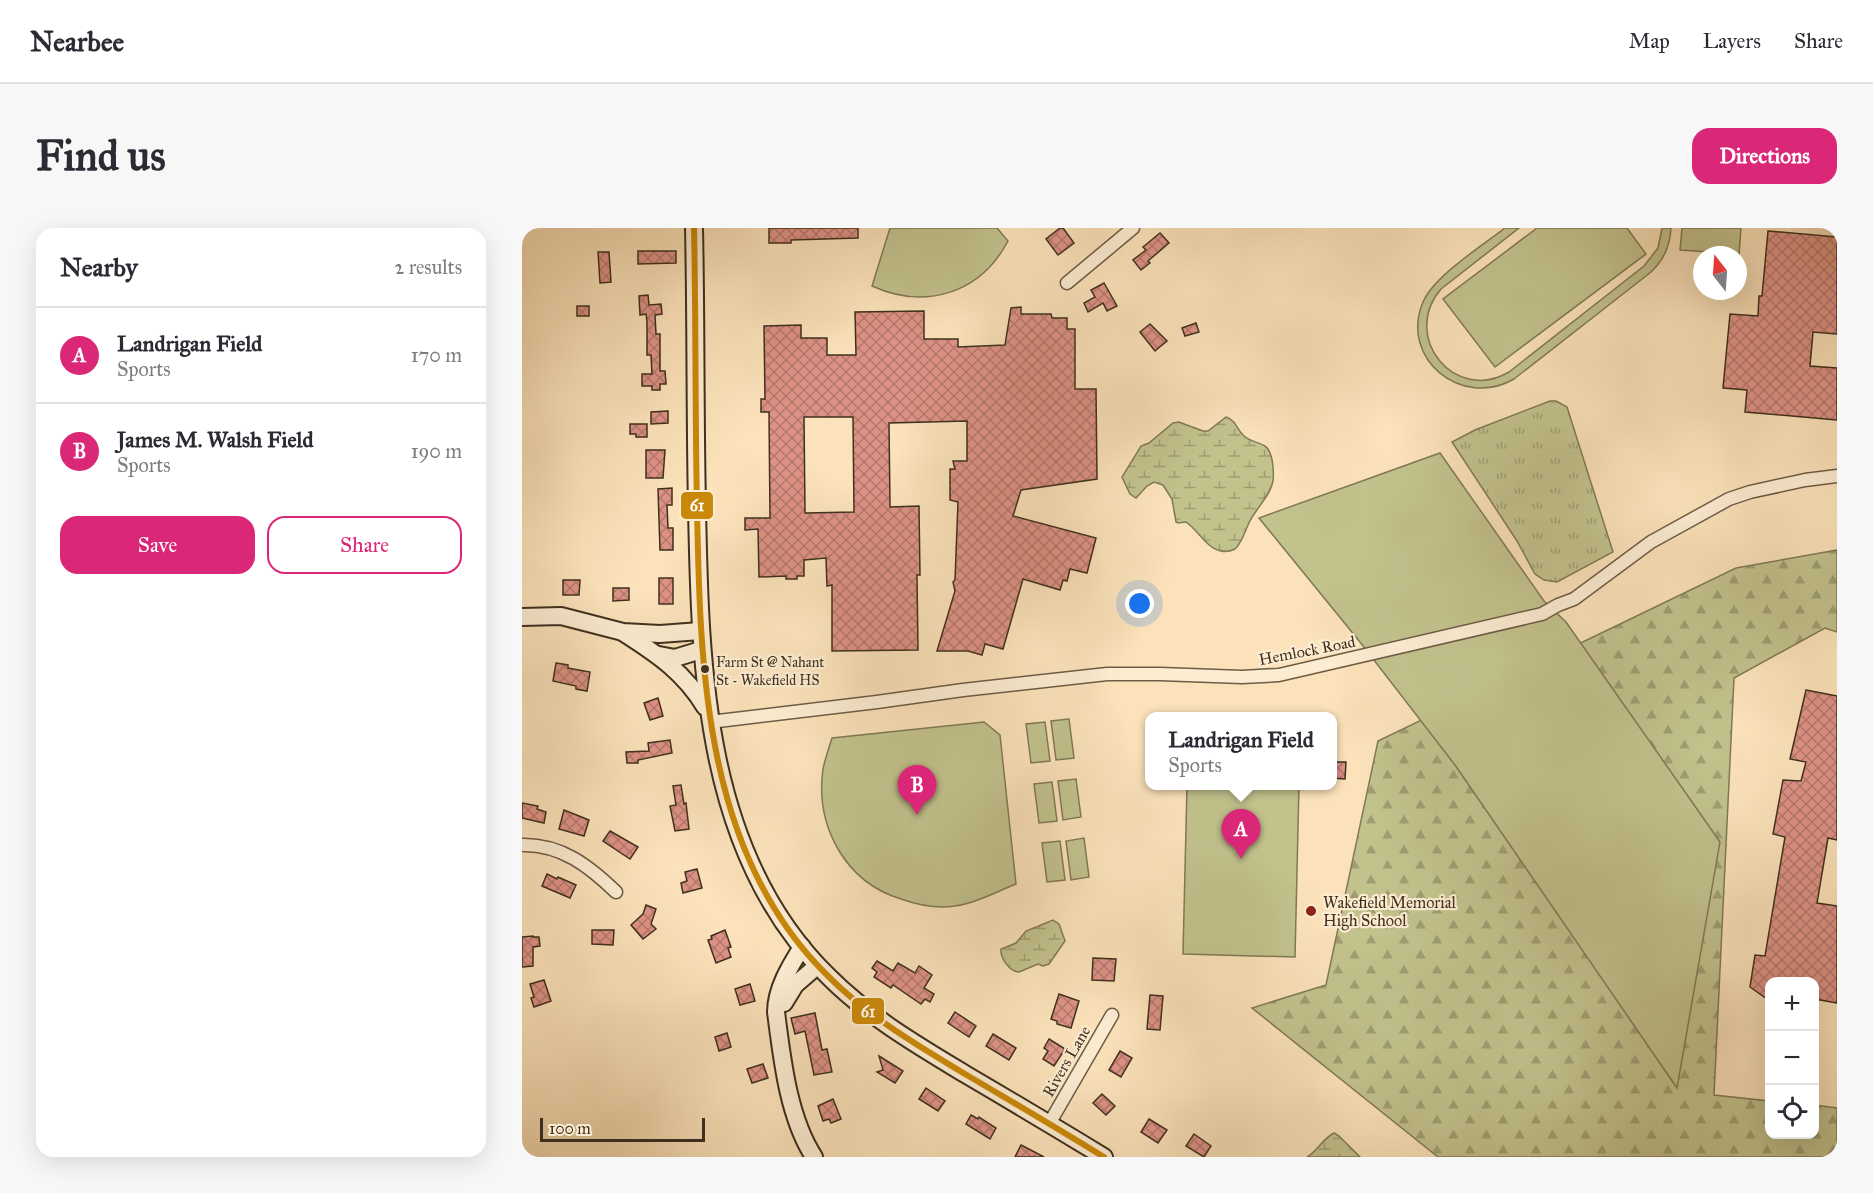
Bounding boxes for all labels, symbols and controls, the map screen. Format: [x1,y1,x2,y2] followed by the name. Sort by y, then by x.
[30,24,124,59] text: Nearbee
[1629,28,1670,54] text: Map
[1703,28,1761,54] text: Layers
[1794,28,1843,54] text: Share
[1692,128,1837,184] button: Directions
[36,130,166,182] text: Find us
[1693,246,1747,300] north arrow
[60,251,138,283] text: Nearby
[394,255,462,279] text: 2 results
[117,330,262,357] text: Landrigan Field
[73,343,86,367] text: A
[411,343,462,367] text: 170 m
[117,357,171,381] text: Sports
[117,426,313,453] text: James M. Walsh Field
[73,439,86,463] text: B
[411,439,462,463] text: 190 m
[117,453,171,477] text: Sports
[680,491,714,520] line badge: 61
[690,496,705,515] text: 61
[60,516,255,574] button: Save
[267,516,462,574] button: Share
[1125,589,1154,618] your location
[1257,632,1357,669] street label: Hemlock Road
[716,654,824,689] place label: Farm St @ Nahant St - Wakefield HS
[699,663,711,675] marker: Farm St @ Nahant St - Wakefield HS
[1145,712,1337,790] popup
[1168,726,1314,753] text: Landrigan Field
[1168,753,1222,777] text: Sports
[898,766,936,815] pin: B
[1222,810,1260,859] pin: A
[1323,893,1457,931] place label: Wakefield Memorial High School
[1304,904,1318,918] marker: Wakefield Memorial High School
[1765,977,1819,1139] map controls
[1765,977,1819,1031] button: +
[851,997,885,1025] line badge: 61
[861,1002,876,1021] text: 61
[1039,1022,1095,1100] street label: Rivers Lane
[1765,1031,1819,1085] button: −
[1765,1085,1819,1139] button: locate
[540,1115,705,1142] scale bar
[549,1119,591,1138] text: 100 m

